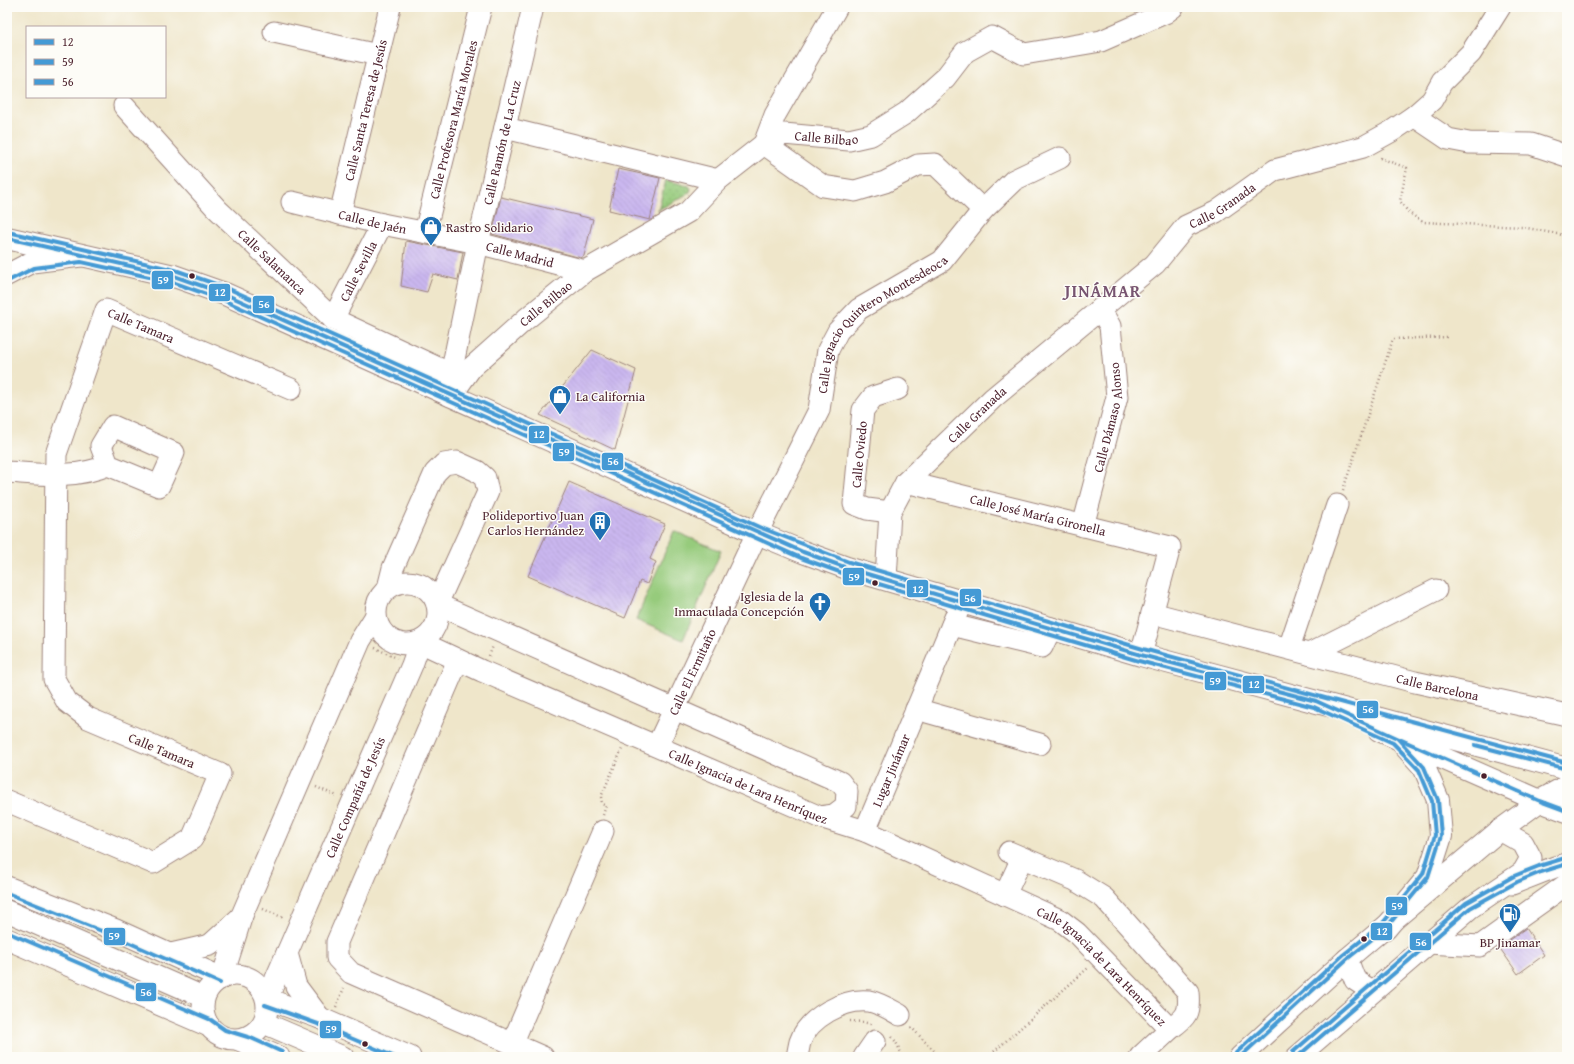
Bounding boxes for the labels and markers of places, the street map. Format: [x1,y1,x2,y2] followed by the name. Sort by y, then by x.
[418,214,444,247] shop icon: Rastro Solidario
[446,218,533,237] place label: Rastro Solidario
[187,271,197,281] unlabelled marker
[547,383,573,416] shop icon: La California
[576,387,646,406] place label: La California
[483,506,585,540] place label: Polideportivo Juan Carlos Hernández
[587,509,613,542] building icon: Polideportivo Juan Carlos Hernández
[870,578,880,588] unlabelled marker
[674,587,805,621] place label: Iglesia de la Inmaculada Concepción
[807,590,833,623] church icon: Iglesia de la Inmaculada Concepción
[1479,771,1489,781] unlabelled marker
[1497,901,1523,934] fuel station icon: BP Jinamar
[1480,933,1541,952] place label: BP Jinamar
[1359,934,1369,944] unlabelled marker
[360,1039,370,1049] unlabelled marker

